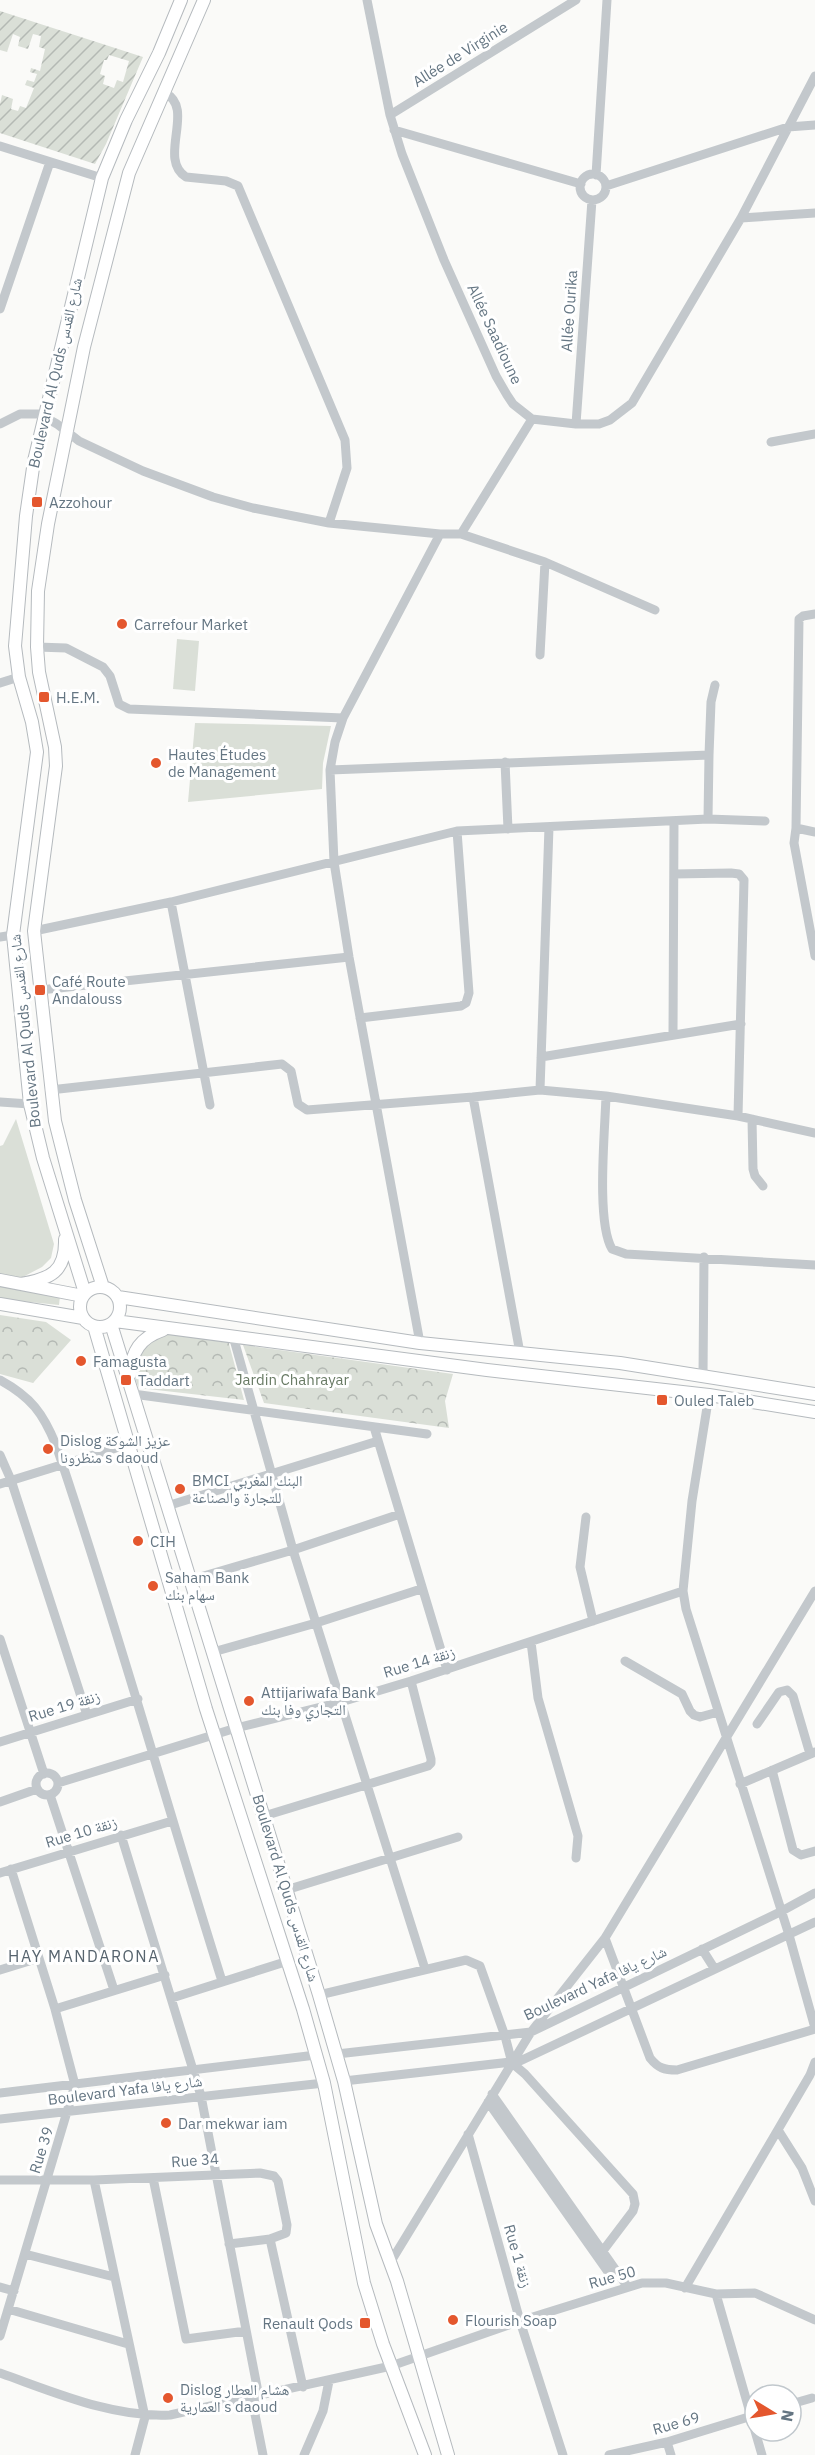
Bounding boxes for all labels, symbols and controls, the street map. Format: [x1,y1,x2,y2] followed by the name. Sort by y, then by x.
[409,17,511,91] street label: Allée de Virginie
[557,269,581,353] street label: Allée Ourika
[24,276,87,470] street label: Boulevard Al Quds شارع القدس
[463,281,527,387] street label: Allée Saadioune
[49,493,112,512] place label: Azzohour
[30,495,44,509] marker: Azzohour
[134,615,248,634] place label: Carrefour Market
[115,617,129,631] marker: Carrefour Market
[56,688,100,707] place label: H.E.M.
[37,690,51,704] marker: H.E.M.
[168,745,276,781] place label: Hautes Études de Management
[149,756,163,770] marker: Hautes Études de Management
[5,933,46,1129] street label: Boulevard Al Quds شارع القدس
[52,972,126,1008] place label: Café Route Andalouss
[33,983,47,997] marker: Café Route Andalouss
[93,1352,167,1371] place label: Famagusta
[74,1354,88,1368] marker: Famagusta
[235,1370,350,1389] park label: Jardin Chahrayar
[138,1371,190,1390] place label: Taddart
[119,1373,133,1387] marker: Taddart
[674,1391,754,1410] place label: Ouled Taleb
[655,1393,669,1407] marker: Ouled Taleb
[60,1431,171,1467] place label: Dislog عزيز الشوكة منظرونا s daoud
[41,1442,55,1456] marker: Dislog عزيز الشوكة منظرونا s daoud
[192,1471,303,1507] place label: BMCI البنك المغربي للتجارة والصناعة
[173,1482,187,1496] marker: BMCI البنك المغربي للتجارة والصناعة
[150,1532,176,1551] place label: CIH
[131,1534,145,1548] marker: CIH
[165,1568,249,1605] place label: Saham Bank سهام بنك
[146,1579,160,1593] marker: Saham Bank سهام بنك
[381,1642,457,1682] street label: Rue 14 زنقة
[261,1683,376,1721] place label: Attijariwafa Bank التجاري وفا بنك
[26,1686,102,1726] street label: Rue 19 زنقة
[242,1694,256,1708] marker: Attijariwafa Bank التجاري وفا بنك
[248,1792,324,1984] street label: Boulevard Al Quds شارع القدس
[43,1812,119,1852] street label: Rue 10 زنقة
[521,1941,670,2025] street label: Boulevard Yafa شارع يافا
[8,1946,160,1966] district label: HAY MANDARONA
[47,2071,204,2110] street label: Boulevard Yafa شارع يافا
[178,2114,288,2133] place label: Dar mekwar iam
[159,2116,173,2130] marker: Dar mekwar iam
[25,2124,57,2176] street label: Rue 39
[170,2149,220,2171] street label: Rue 34
[500,2222,536,2290] street label: Rue 1 زنقة
[586,2261,638,2293] street label: Rue 50
[465,2311,557,2330] place label: Flourish Soap
[446,2313,460,2327] marker: Flourish Soap
[263,2314,353,2333] place label: Renault Qods
[358,2316,372,2330] marker: Renault Qods
[180,2380,289,2416] place label: Dislog هشام العطار العمارية s daoud
[743,2383,803,2443] north arrow
[161,2391,175,2405] marker: Dislog هشام العطار العمارية s daoud
[650,2407,702,2439] street label: Rue 69
[777,2408,799,2423] text: N

